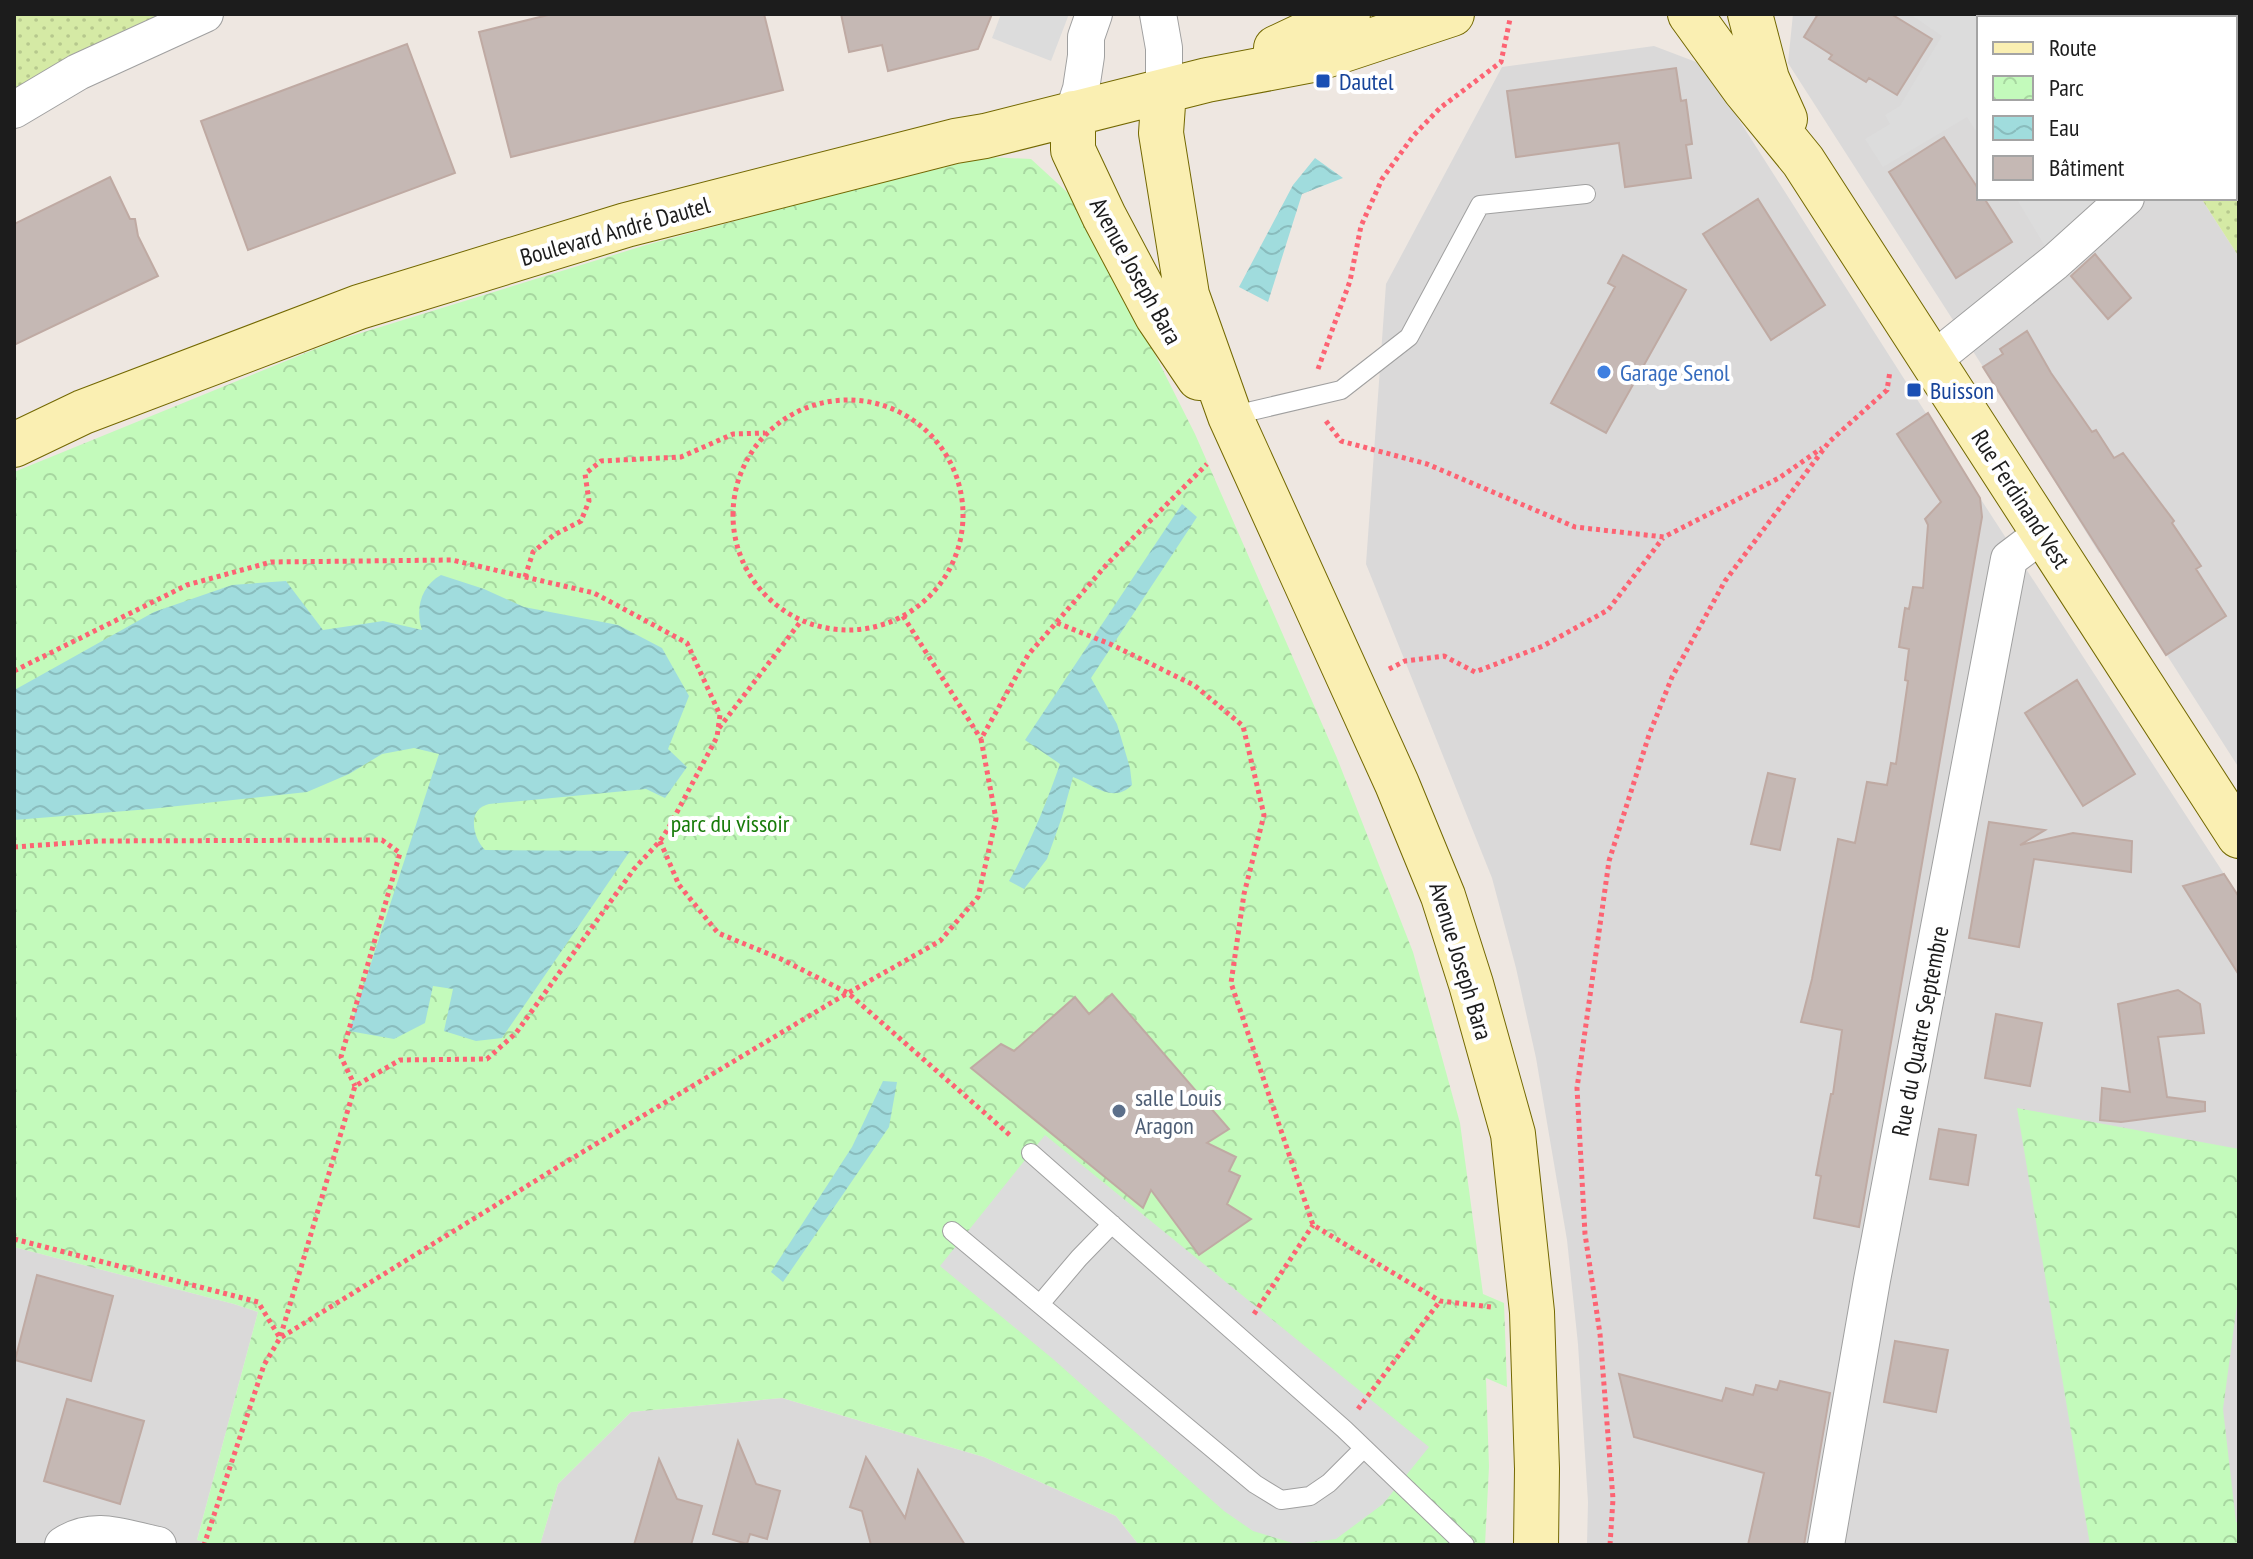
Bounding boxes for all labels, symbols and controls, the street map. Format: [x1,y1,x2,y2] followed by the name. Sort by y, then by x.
[1977,16,2237,200] legend
[2049,32,2097,63] text: Route
[1339,66,1394,97] place label: Dautel
[1314,72,1332,90] marker: Dautel
[2049,72,2084,103] text: Parc
[2049,112,2079,143] text: Eau
[2049,152,2125,183] text: Bâtiment
[517,189,714,273] street label: Boulevard André Dautel
[1083,192,1189,350] street label: Avenue Joseph Bara
[1620,357,1730,388] place label: Garage Senol
[1595,363,1613,381] marker: Garage Senol
[1930,375,1994,406] place label: Buisson
[1905,381,1923,399] marker: Buisson
[1965,424,2078,574] street label: Rue Ferdinand Vest
[671,808,790,839] park label: parc du vissoir
[1422,878,1500,1044] street label: Avenue Joseph Bara
[1884,923,1956,1139] street label: Rue du Quatre Septembre
[1135,1082,1222,1141] place label: salle Louis Aragon
[1110,1102,1128,1120] marker: salle Louis Aragon

